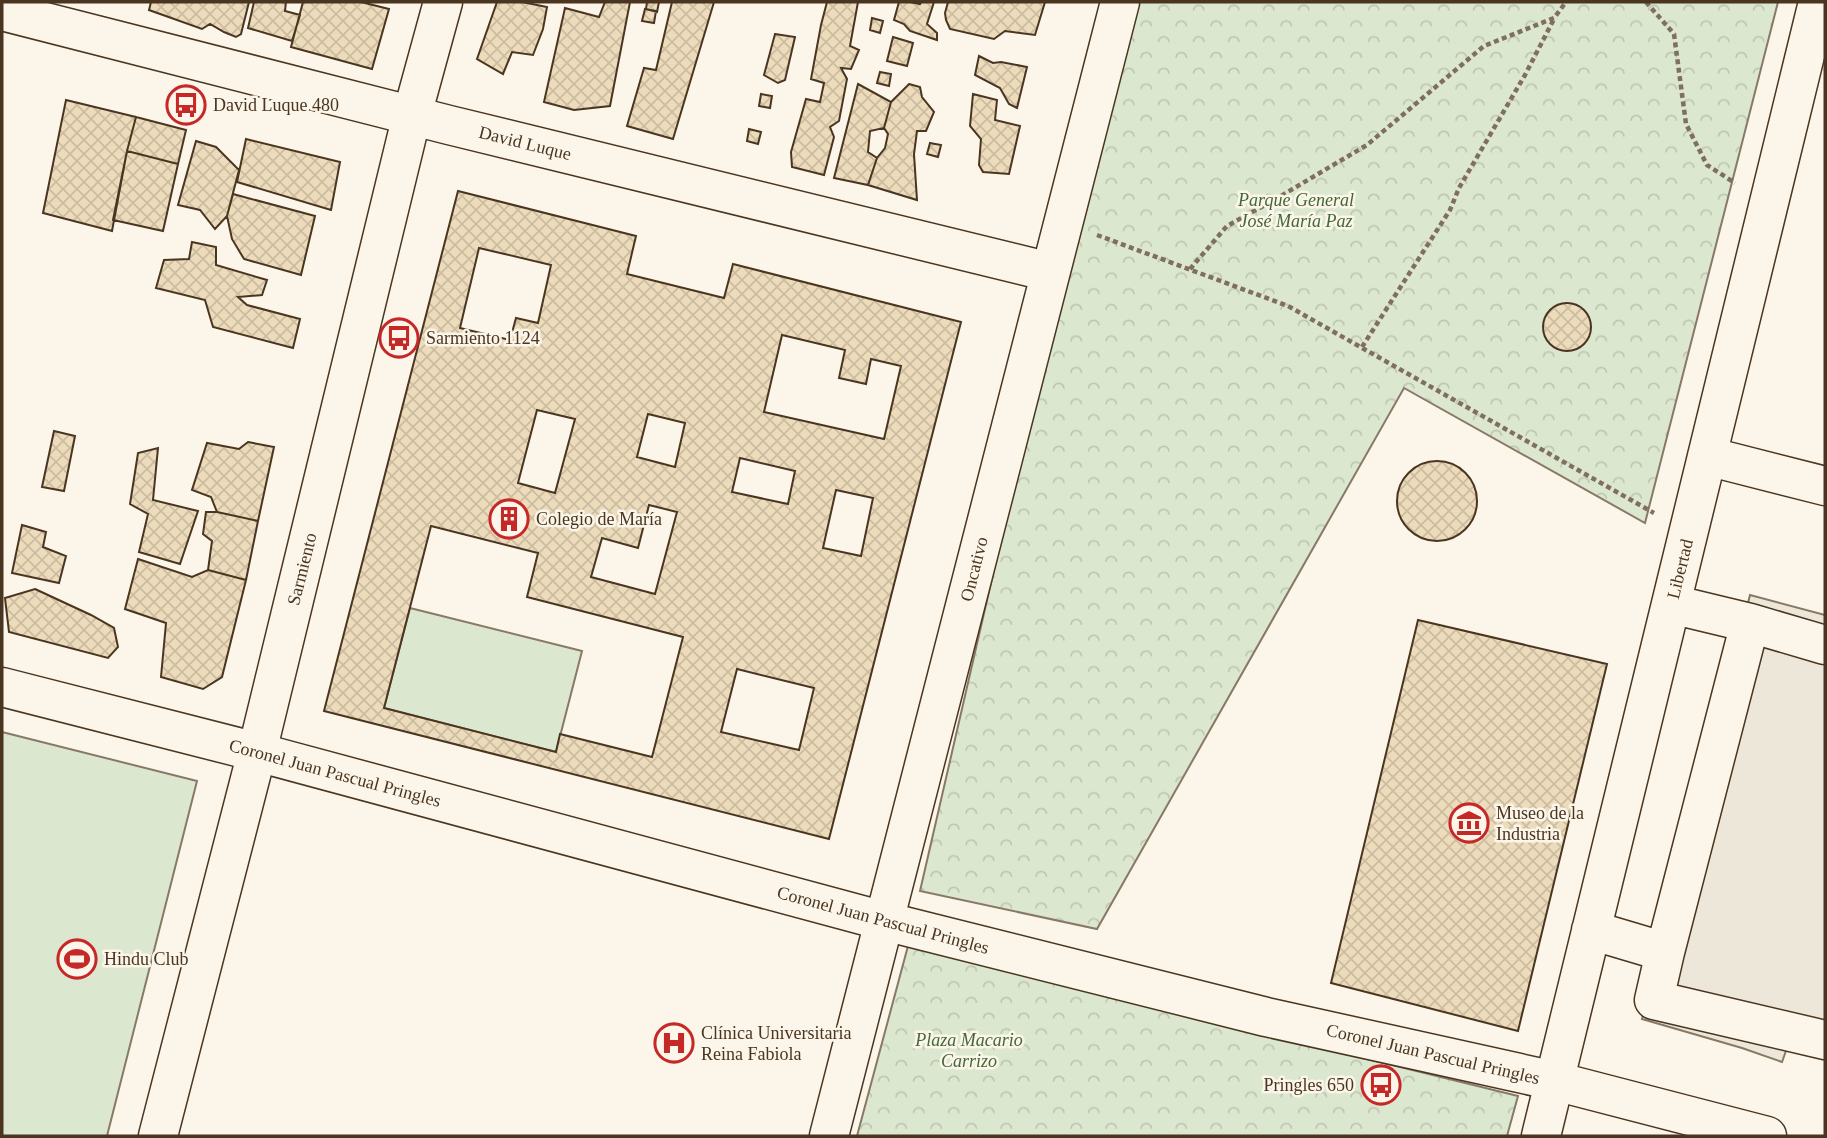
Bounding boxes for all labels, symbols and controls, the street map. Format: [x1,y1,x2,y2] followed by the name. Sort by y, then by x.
[165,84,207,126] bus stop icon: David Luque 480
[213,95,339,115] place label: David Luque 480
[477,122,573,164] street label: David Luque
[1237,190,1354,231] park label: Parque General José María Paz
[378,317,420,359] bus stop icon: Sarmiento 1124
[426,328,540,348] place label: Sarmiento 1124
[488,498,530,540] building icon: Colegio de María
[536,509,662,529] place label: Colegio de María
[283,531,321,607] street label: Sarmiento
[956,535,992,603] street label: Oncativo
[1663,537,1697,601] street label: Libertad
[227,735,443,811] street label: Coronel Juan Pascual Pringles
[1448,802,1490,844] museum icon: Museo de la Industria
[1496,803,1584,844] place label: Museo de la Industria
[775,882,991,958] street label: Coronel Juan Pascual Pringles
[56,938,98,980] sports icon: Hindu Club
[104,949,189,969] place label: Hindu Club
[1324,1020,1542,1088] street label: Coronel Juan Pascual Pringles
[653,1022,695,1064] hospital icon: Clínica Universitaria Reina Fabiola
[701,1023,851,1064] place label: Clínica Universitaria Reina Fabiola
[914,1030,1023,1071] park label: Plaza Macario Carrizo
[1360,1064,1402,1106] bus stop icon: Pringles 650
[1263,1075,1354,1095] place label: Pringles 650

